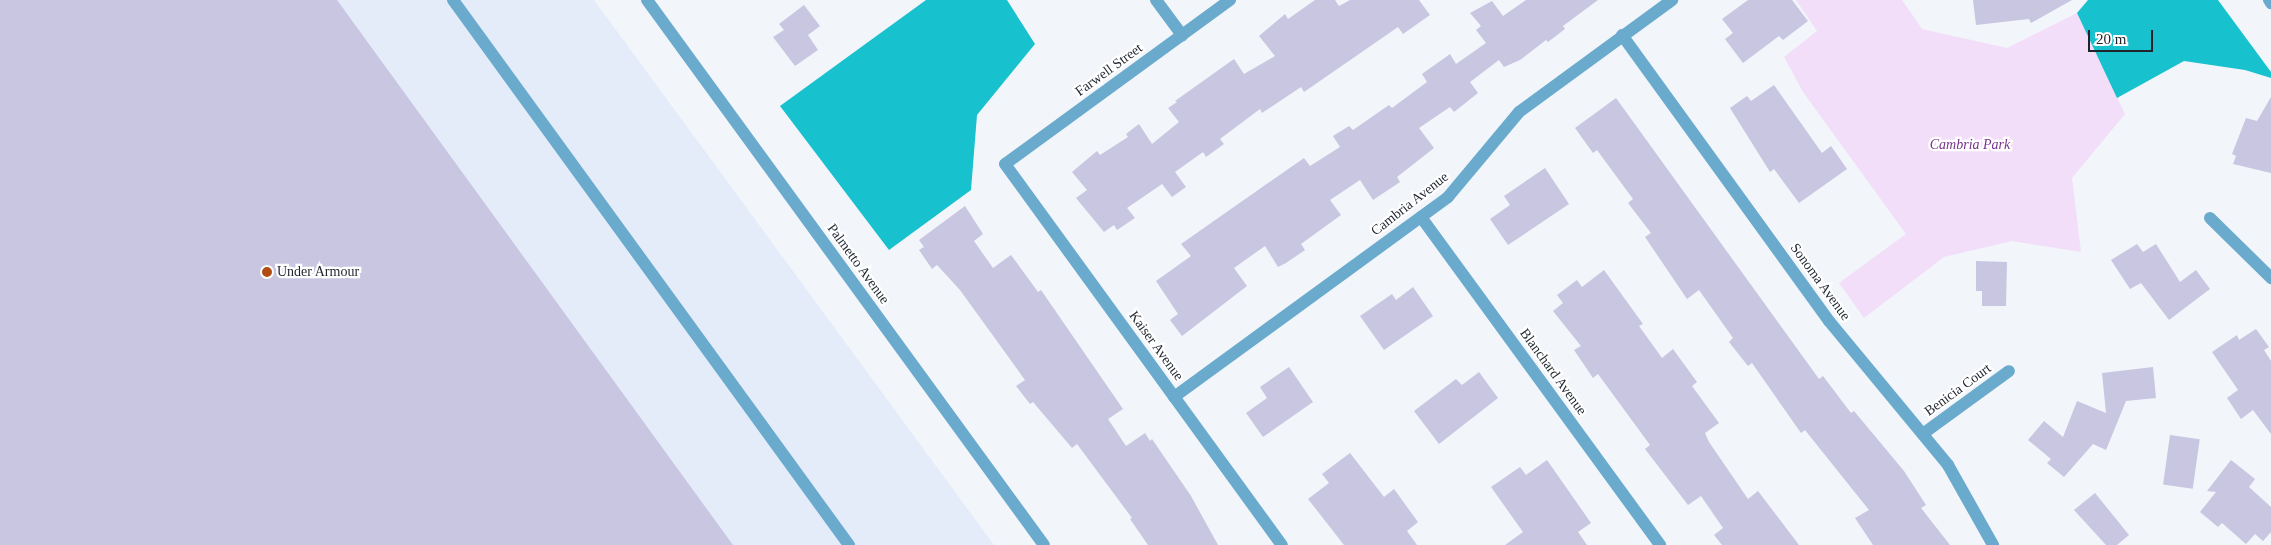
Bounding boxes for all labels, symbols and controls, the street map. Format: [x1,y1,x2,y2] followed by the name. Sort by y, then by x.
[2091,20,2156,52] scale bar
[2096,31,2126,47] text: 20 m
[1072,40,1146,100] street label: Farwell Street
[1930,137,2010,153] park label: Cambria Park
[1368,168,1452,240] street label: Cambria Avenue
[823,220,893,308] street label: Palmetto Avenue
[1786,240,1854,324] street label: Sonoma Avenue
[277,264,360,280] place label: Under Armour
[261,266,273,278] marker: Under Armour
[1125,308,1187,384] street label: Kaiser Avenue
[1516,325,1590,419] street label: Blanchard Avenue
[1921,360,1995,420] street label: Benicia Court

